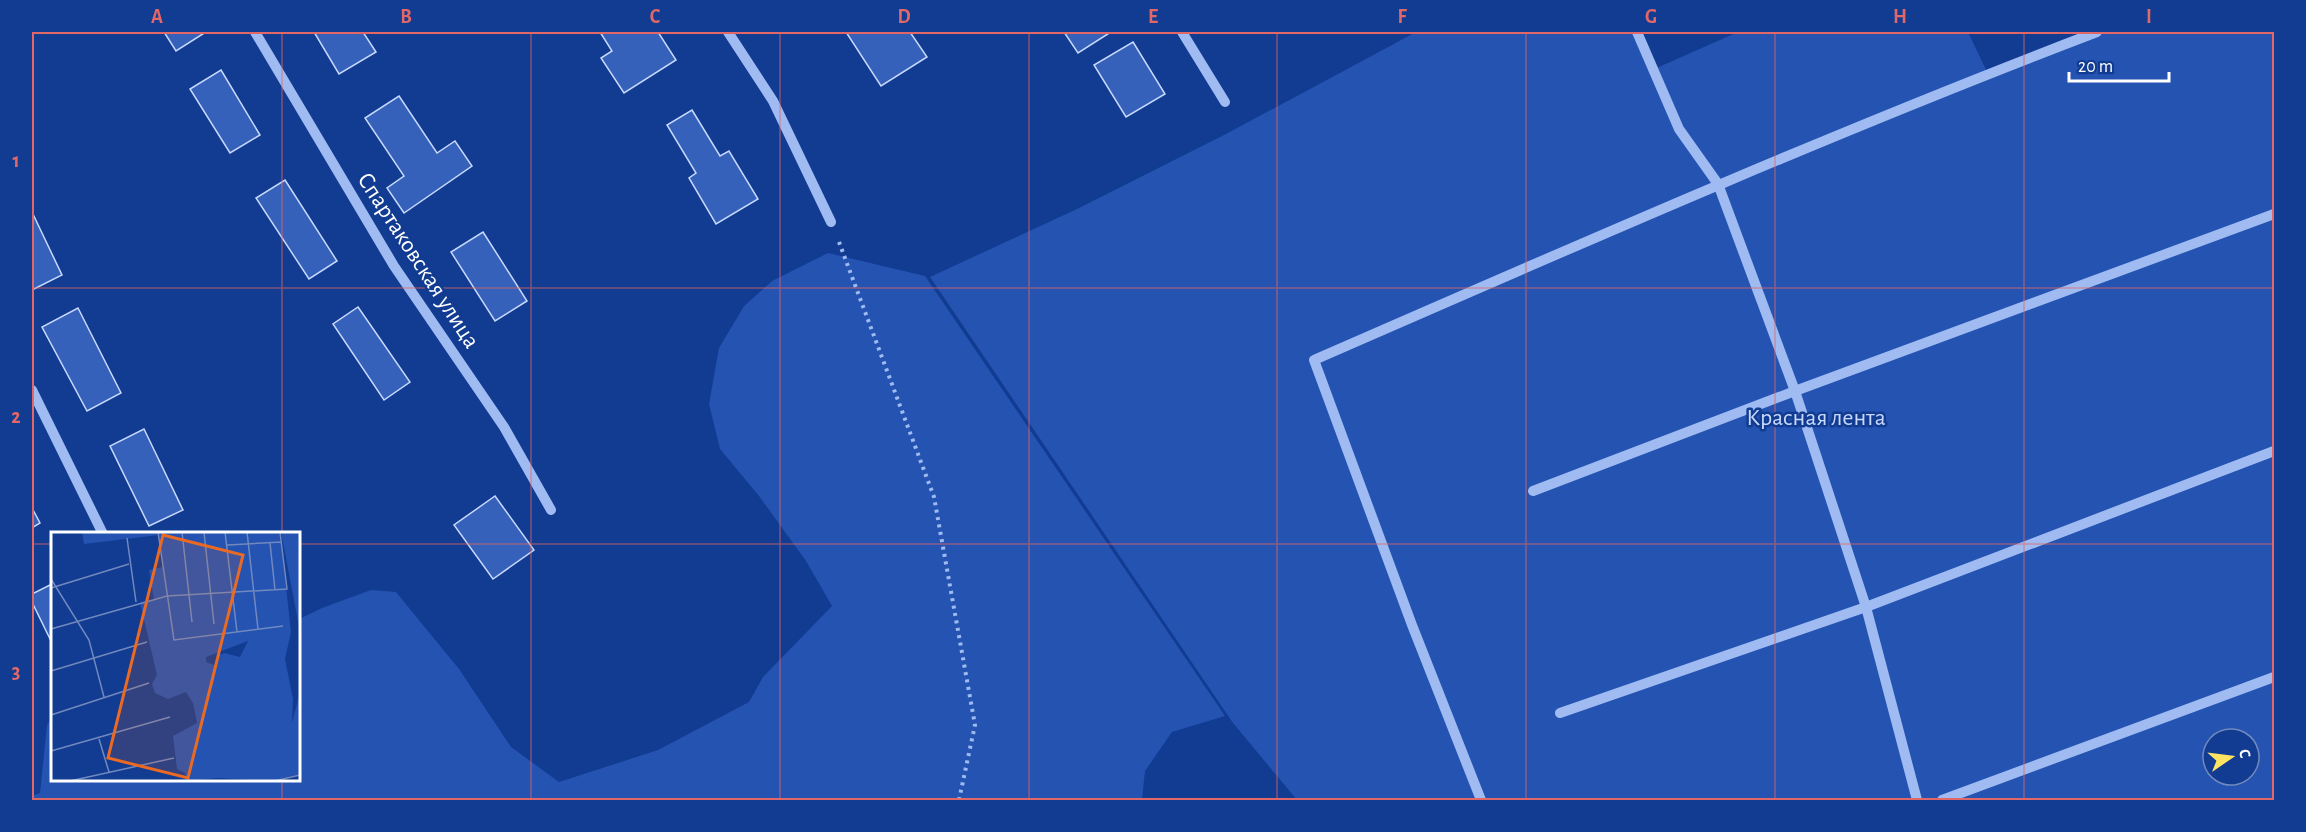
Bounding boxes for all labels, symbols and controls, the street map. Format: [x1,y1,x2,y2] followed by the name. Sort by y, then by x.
[151,7,163,27] text: A
[400,7,412,27] text: B
[650,7,661,27] text: C
[897,7,911,27] text: D
[1148,7,1158,27] text: E
[1397,7,1407,27] text: F
[1645,7,1657,27] text: G
[1893,7,1907,27] text: H
[2146,7,2152,27] text: I
[2069,45,2170,83] scale bar
[2078,58,2113,76] text: 20 m
[12,151,20,171] text: 1
[353,168,484,353] street label: Спартаковская улица
[1746,406,1886,430] park label: Красная лента
[11,407,21,427] text: 2
[51,532,300,781] inset map
[12,662,20,682] text: 3
[2201,727,2261,787] north arrow
[2236,747,2253,760] text: С

